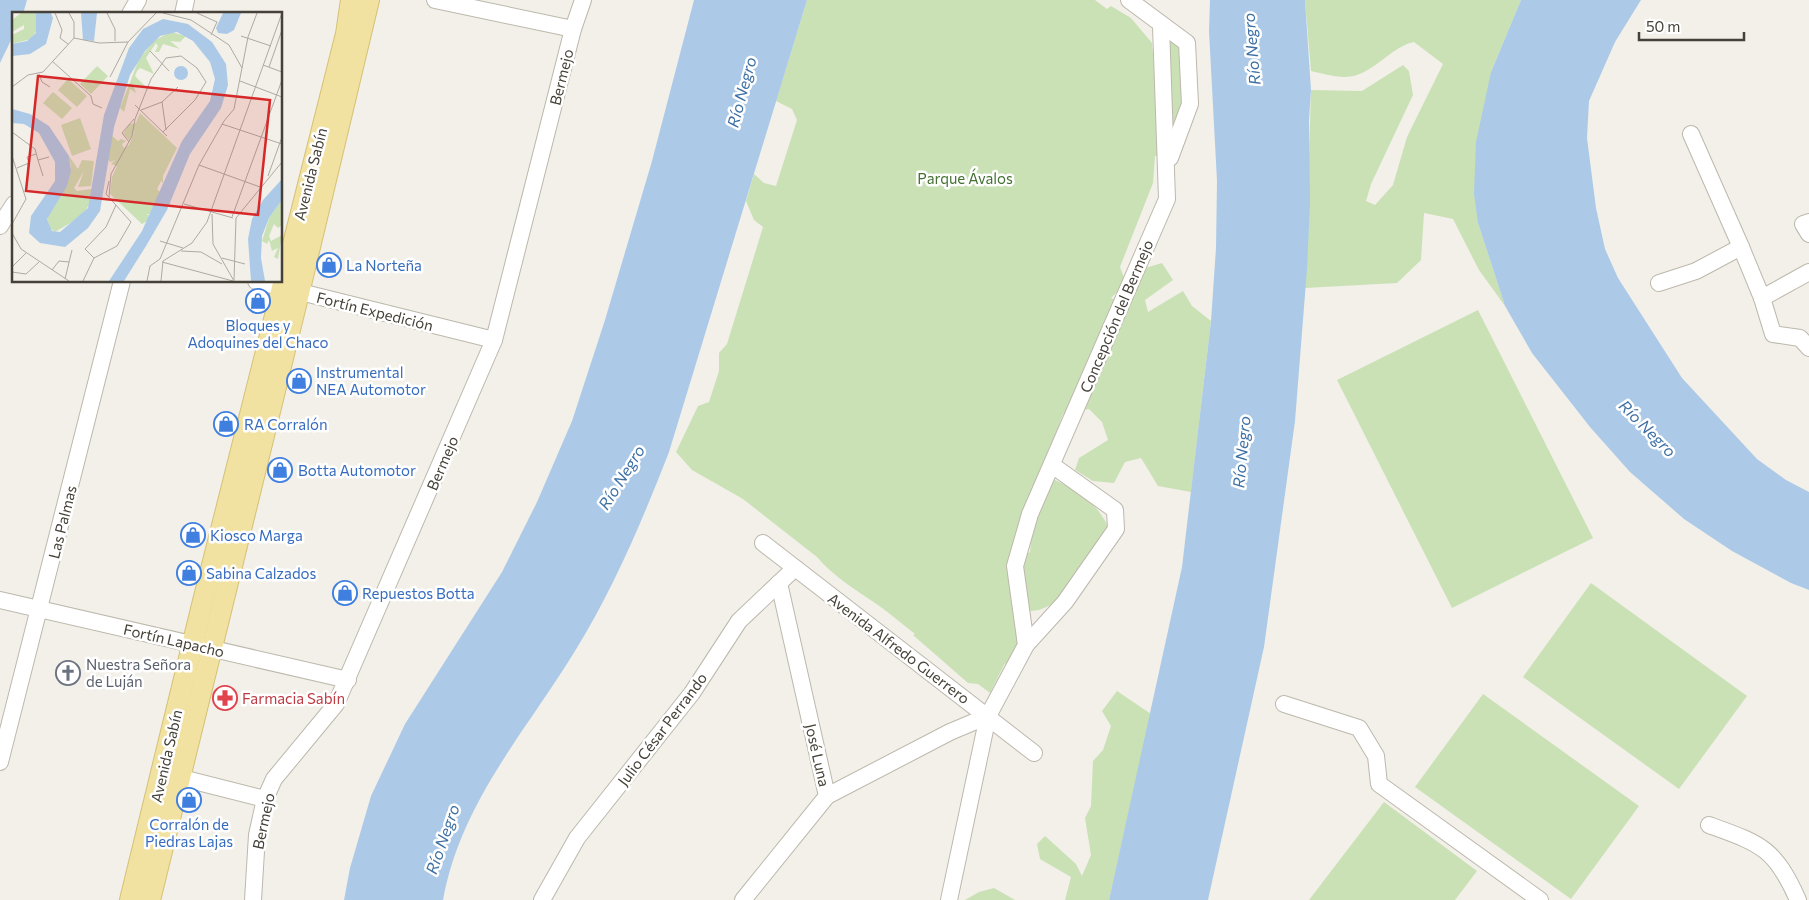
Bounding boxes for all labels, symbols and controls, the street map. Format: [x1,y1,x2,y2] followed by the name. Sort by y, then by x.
[1639,10,1744,42] scale bar
[12,12,282,282] inset map
[1238,12,1264,86] water label: Río Negro
[1646,17,1680,35] text: 50 m
[545,47,577,107] street label: Bermejo
[722,55,760,129] water label: Río Negro
[290,126,330,222] street label: Avenida Sabín
[917,168,1013,187] park label: Parque Ávalos
[1076,237,1156,395] street label: Concepción del Bermejo
[316,252,342,278] shop icon: La Norteña
[346,256,422,274] place label: La Norteña
[245,288,271,314] shop icon: Bloques y Adoquines del Chaco
[315,288,435,334] street label: Fortín Expedición
[187,316,329,351] place label: Bloques y Adoquines del Chaco
[316,363,426,398] place label: Instrumental NEA Automotor
[286,368,312,394] shop icon: Instrumental NEA Automotor
[1616,396,1680,460] water label: Río Negro
[213,411,239,437] shop icon: RA Corralón
[244,415,328,433] place label: RA Corralón
[1228,415,1254,489] water label: Río Negro
[423,433,462,493] street label: Bermejo
[594,441,648,513] water label: Río Negro
[267,457,293,483] shop icon: Botta Automotor
[298,461,416,479] place label: Botta Automotor
[44,483,80,561] street label: Las Palmas
[180,522,206,548] shop icon: Kiosco Marga
[210,526,303,544] place label: Kiosco Marga
[176,560,202,586] shop icon: Sabina Calzados
[206,564,316,582] place label: Sabina Calzados
[332,580,358,606] shop icon: Repuestos Botta
[362,584,475,602] place label: Repuestos Botta
[825,589,973,707] street label: Avenida Alfredo Guerrero
[122,620,226,660] street label: Fortín Lapacho
[86,655,191,690] place label: Nuestra Señora de Luján
[55,660,81,686] church icon: Nuestra Señora de Luján
[614,669,710,789] street label: Julio César Perrando
[212,685,238,711] pharmacy icon: Farmacia Sabín
[242,689,345,707] place label: Farmacia Sabín
[147,708,185,804] street label: Avenida Sabín
[802,722,834,788] street label: José Luna
[176,787,202,813] shop icon: Corralón de Piedras Lajas
[248,791,278,851] street label: Bermejo
[421,802,463,876] water label: Río Negro
[145,815,233,850] place label: Corralón de Piedras Lajas

